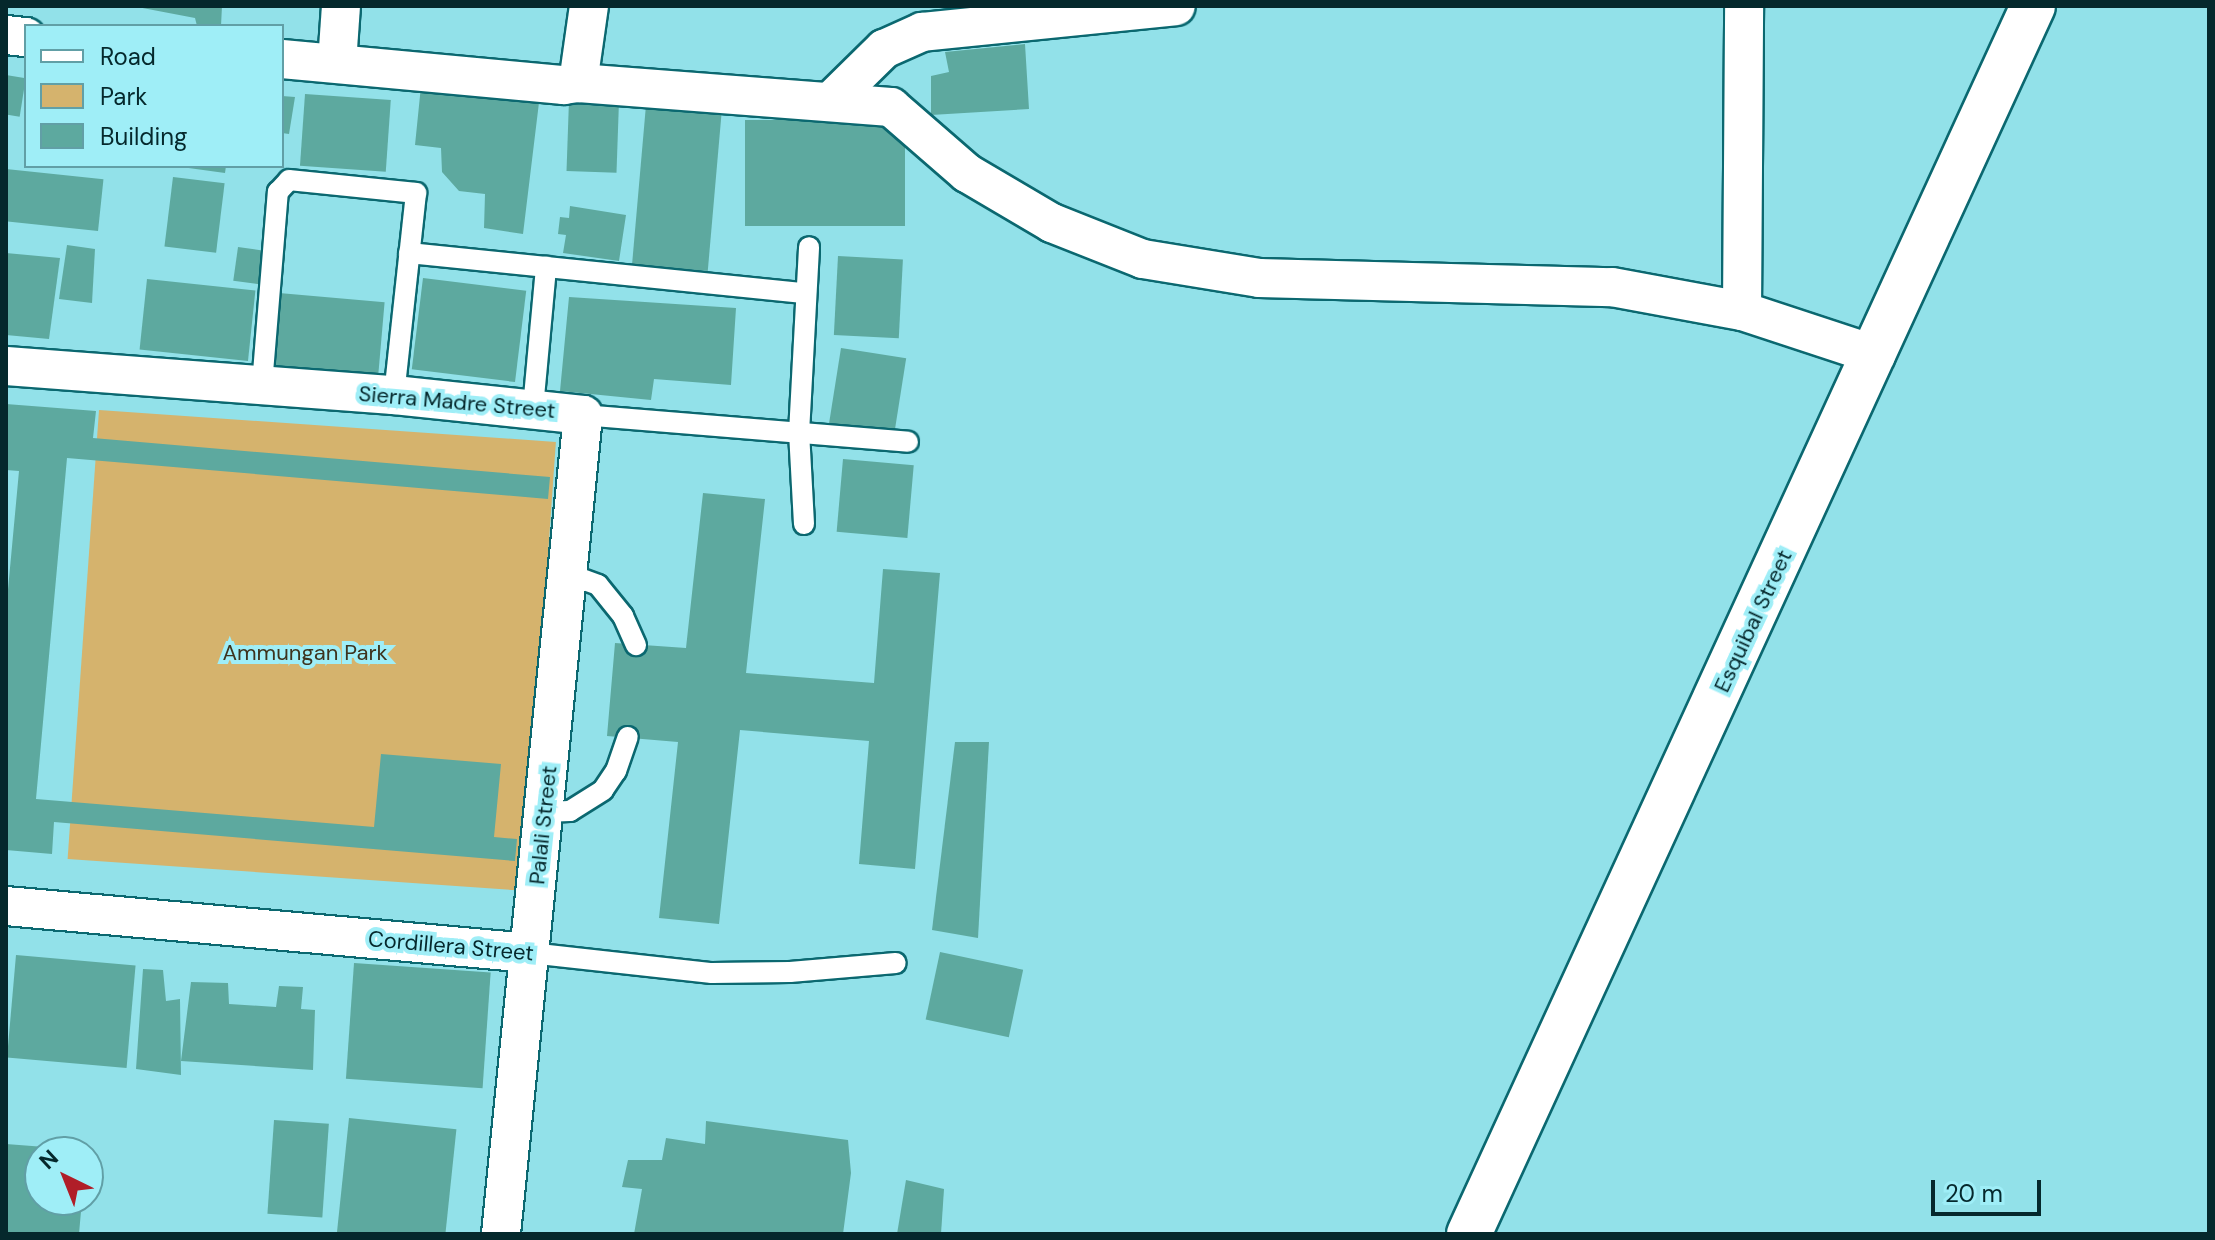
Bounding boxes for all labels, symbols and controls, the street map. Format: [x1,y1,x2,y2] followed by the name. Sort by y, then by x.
[24,24,284,168] legend
[100,41,156,72] text: Road
[100,81,147,112] text: Park
[100,121,187,152] text: Building
[358,380,556,424] street label: Sierra Madre Street
[1708,546,1798,696] street label: Esquibal Street
[222,640,388,666] park label: Ammungan Park
[524,764,562,886] street label: Palali Street
[367,926,535,966] street label: Cordillera Street
[24,1136,104,1216] north arrow
[33,1143,64,1176] text: N
[1935,1164,2045,1214] scale bar
[1945,1178,2003,1209] text: 20 m

